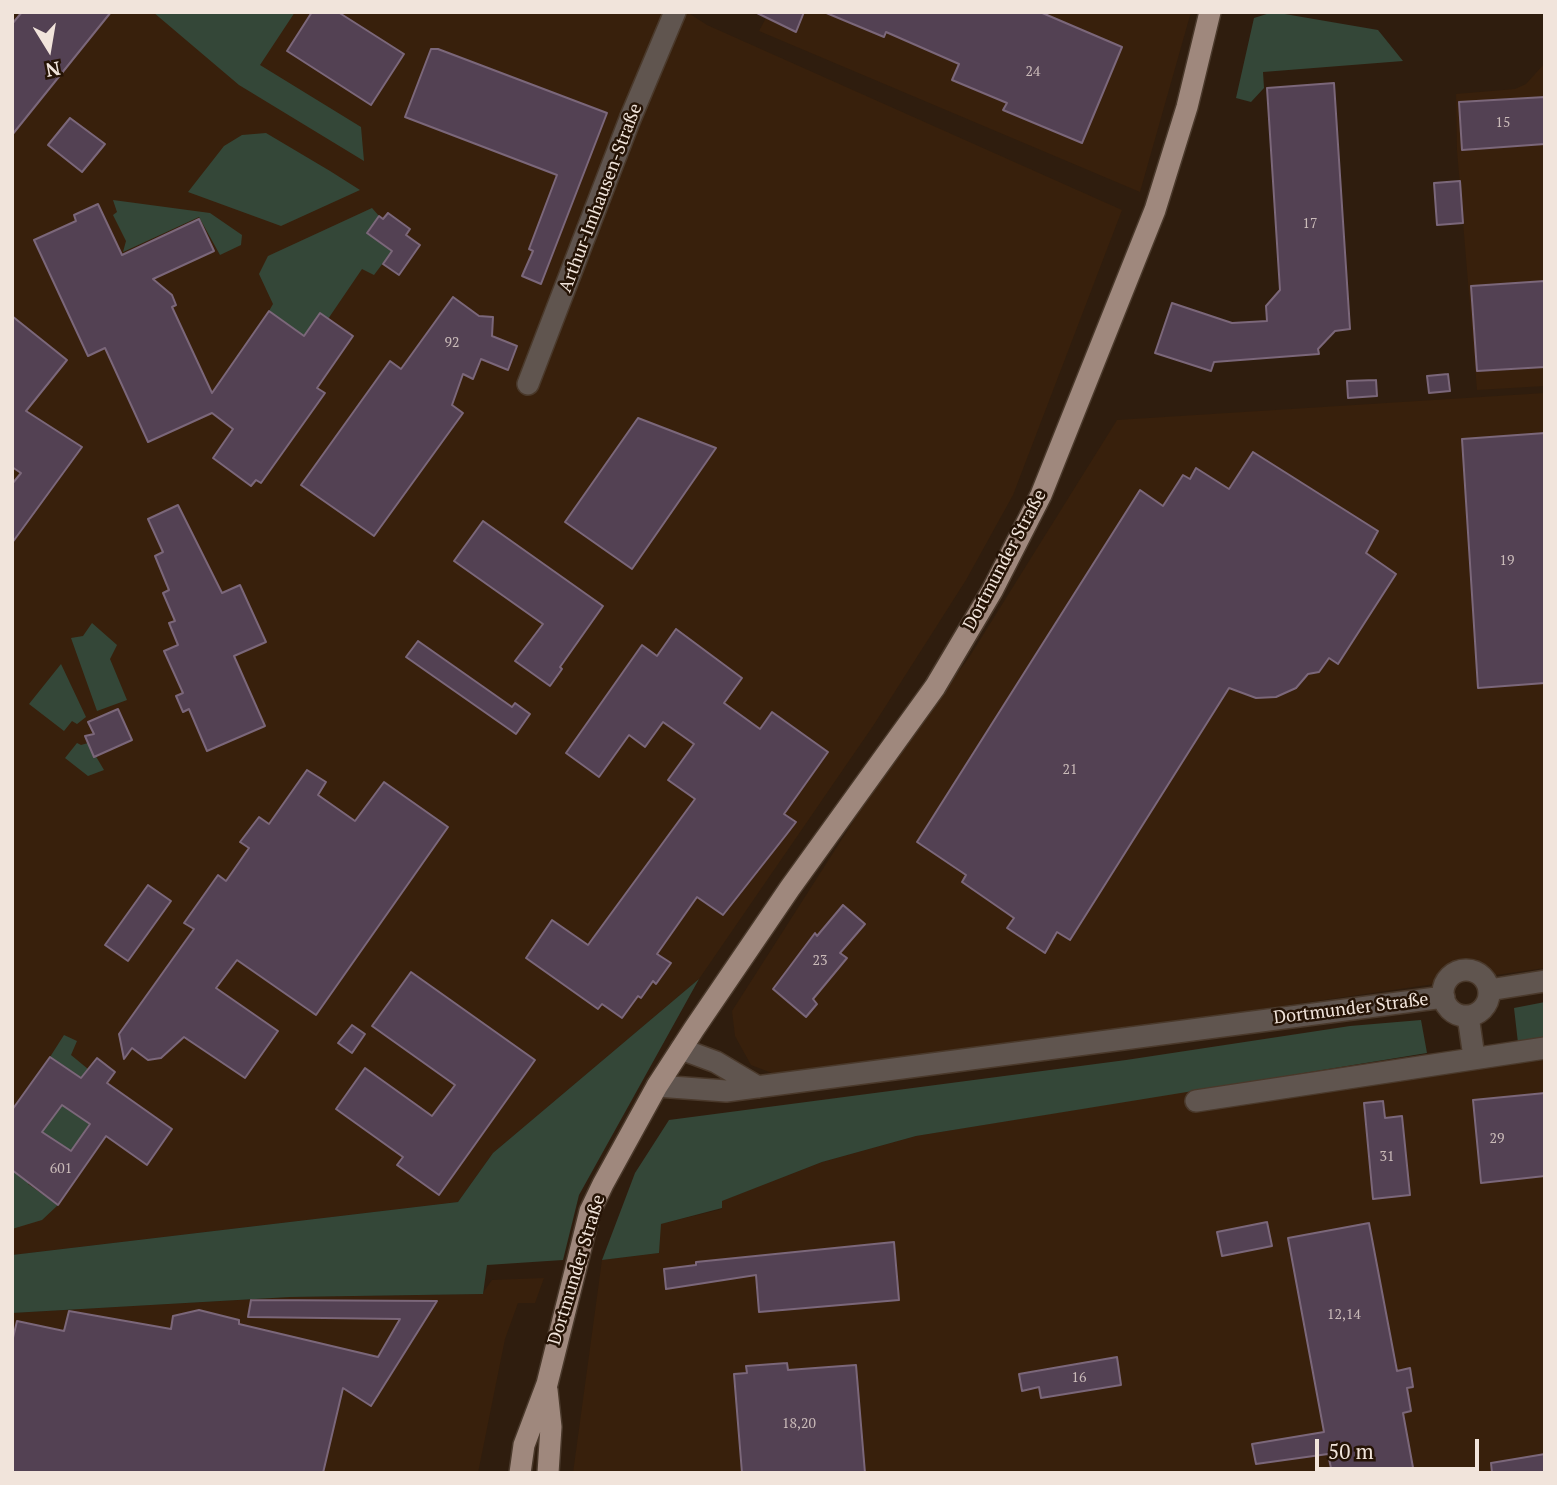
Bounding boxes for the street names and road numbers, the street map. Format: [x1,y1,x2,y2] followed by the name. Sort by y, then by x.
[555,101,647,295] street label: Arthur-Imhausen-Straße
[959,486,1051,634] street label: Dortmunder Straße
[1272,989,1430,1029] street label: Dortmunder Straße
[544,1192,610,1348] street label: Dortmunder Straße

